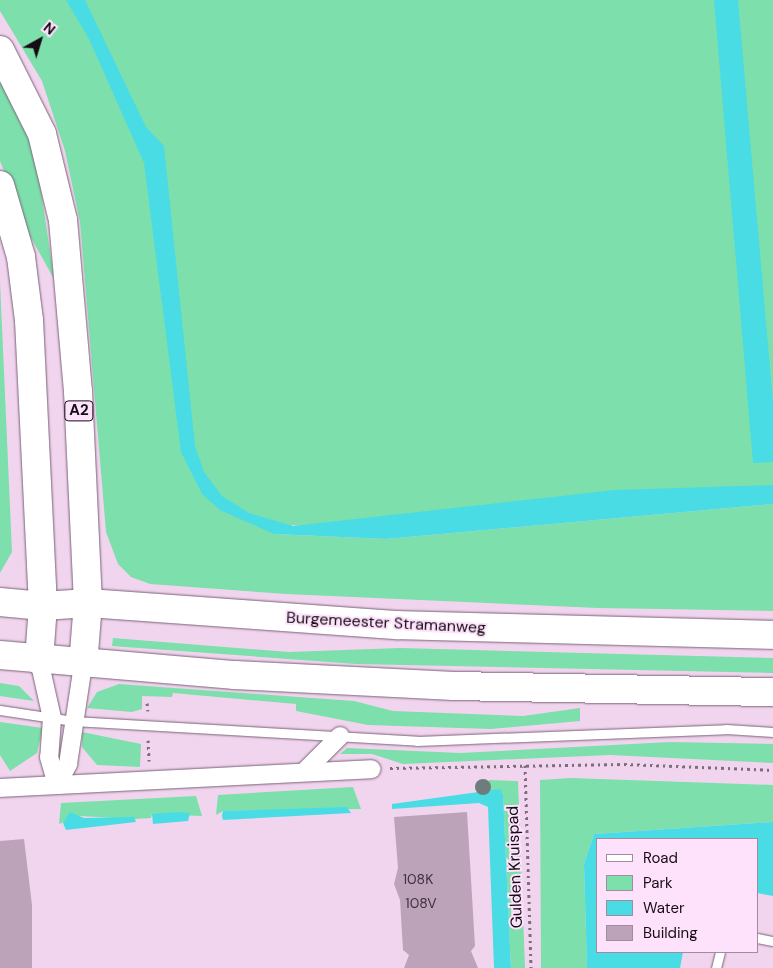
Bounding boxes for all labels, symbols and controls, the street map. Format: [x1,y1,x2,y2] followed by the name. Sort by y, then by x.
[15,15,65,65] north arrow
[40,18,59,39] text: N
[64,398,94,424] road number: A2
[286,608,486,638] street label: Burgemeester Stramanweg
[503,805,527,929] street label: Gulden Kruispad
[596,838,758,953] legend
[643,848,678,868] text: Road
[403,871,433,887] house number: 108K
[643,873,673,893] text: Park
[405,895,437,911] house number: 108V
[643,898,684,918] text: Water
[643,923,698,943] text: Building

